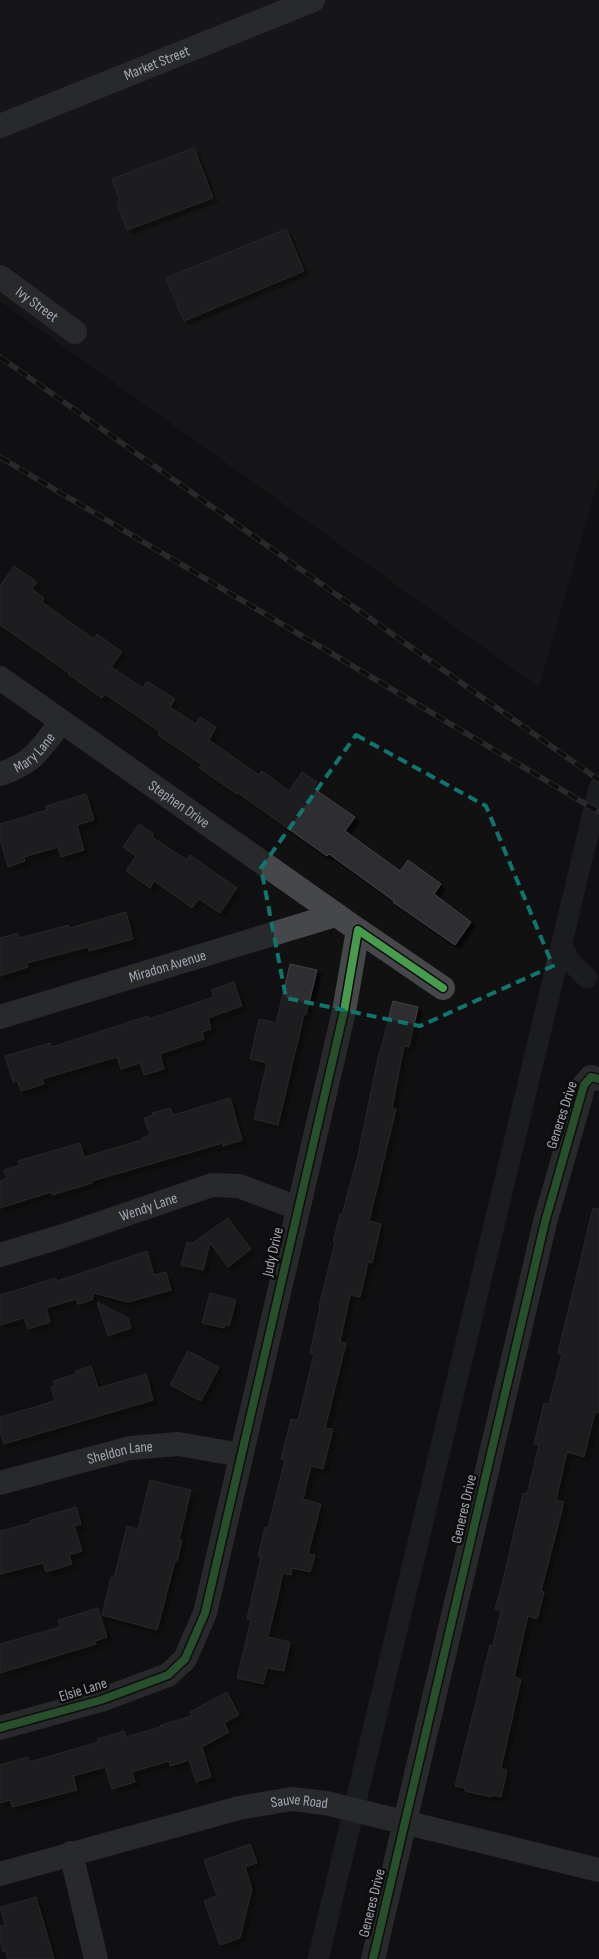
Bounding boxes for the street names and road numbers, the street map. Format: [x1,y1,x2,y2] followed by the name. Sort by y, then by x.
[121,41,193,85] street label: Market Street
[12,282,63,327] street label: Ivy Street
[10,729,59,777] street label: Mary Lane
[145,776,213,832] street label: Stephen Drive
[127,945,208,987] street label: Miradon Avenue
[542,1079,582,1151] street label: Generes Drive
[117,1188,180,1226] street label: Wendy Lane
[258,1226,288,1279] street label: Judy Drive
[85,1437,153,1469] street label: Sheldon Lane
[447,1473,481,1545] street label: Generes Drive
[57,1674,109,1706] street label: Elsie Lane
[269,1789,329,1813] street label: Sauve Road
[354,1867,390,1939] street label: Generes Drive

